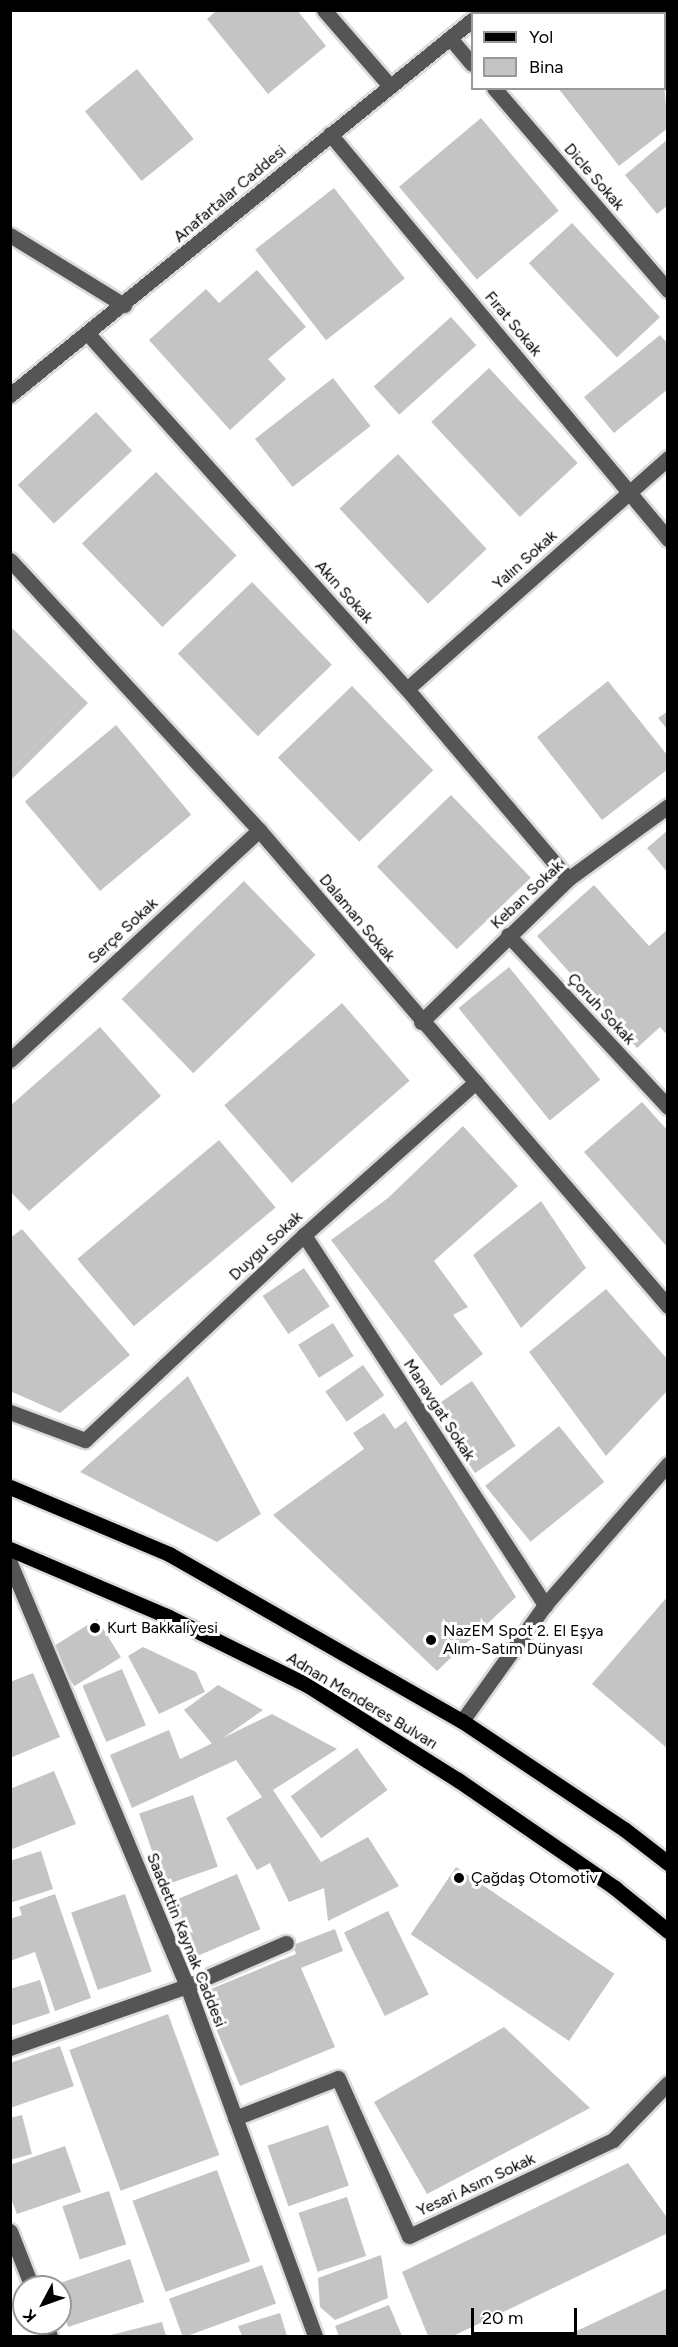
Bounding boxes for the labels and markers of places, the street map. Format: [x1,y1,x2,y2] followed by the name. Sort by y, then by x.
[107,1618,218,1638] place label: Kurt Bakkaliyesi
[88,1621,102,1635] marker: Kurt Bakkaliyesi
[443,1621,603,1659] place label: NazEM Spot 2. El Eşya Alım-Satım Dünyası
[424,1633,438,1647] marker: NazEM Spot 2. El Eşya Alım-Satım Dünyası
[471,1868,598,1888] place label: Çağdaş Otomotiv
[452,1871,466,1885] marker: Çağdaş Otomotiv

